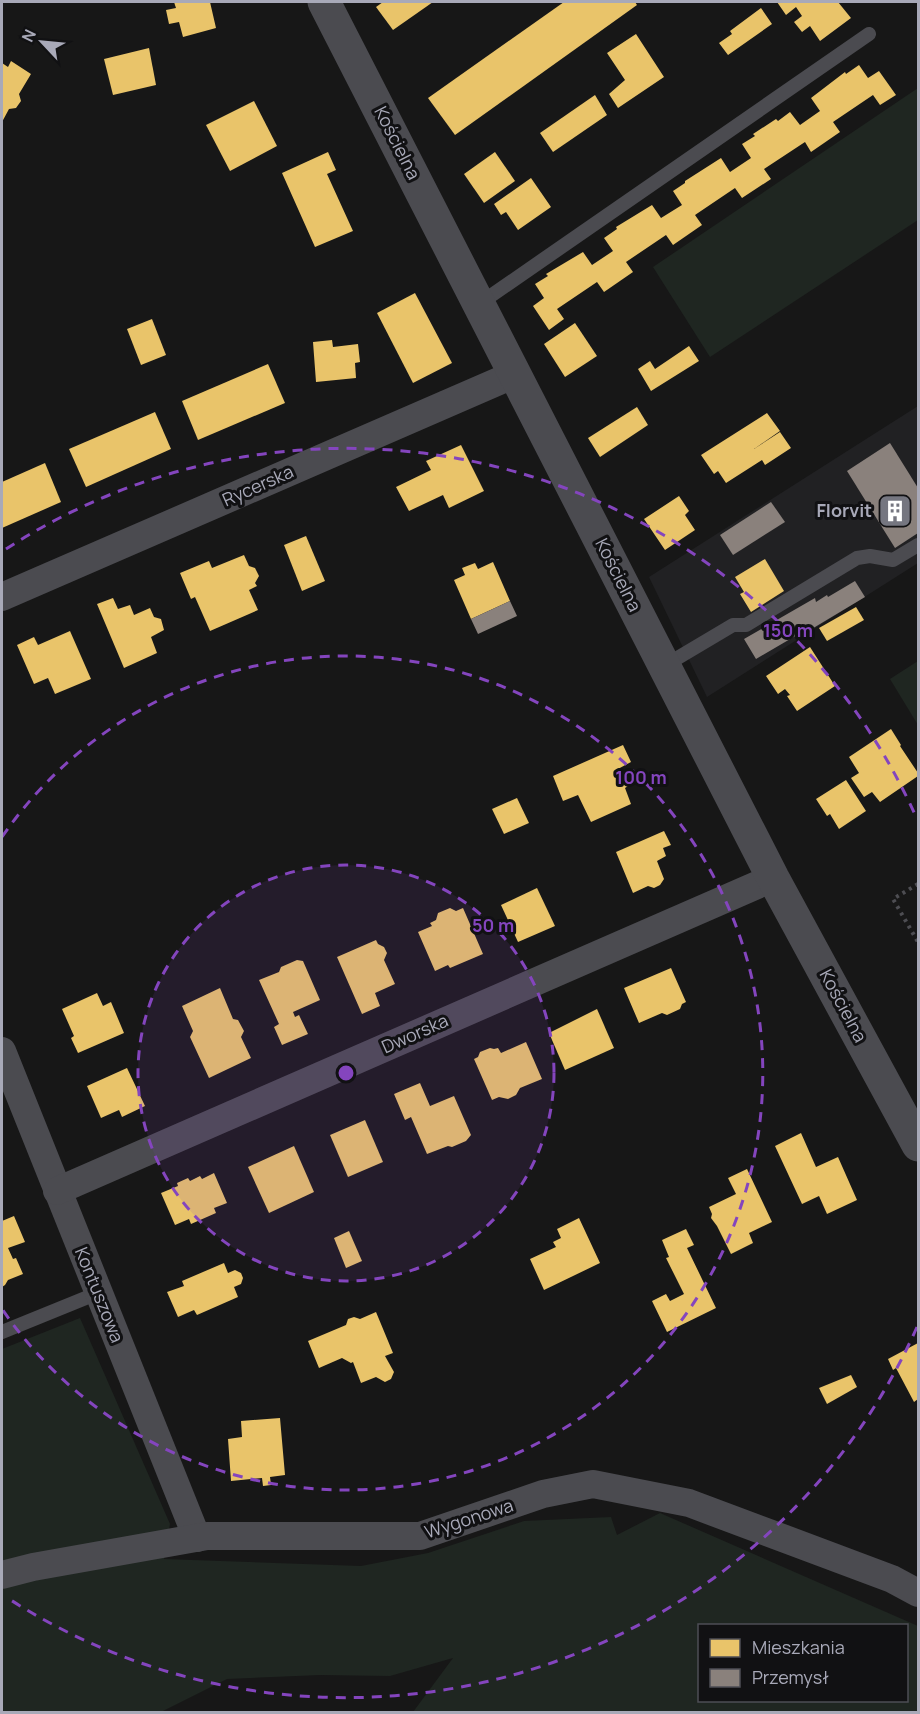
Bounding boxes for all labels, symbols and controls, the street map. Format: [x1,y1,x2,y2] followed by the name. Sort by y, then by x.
[12,12,72,72] north arrow
[16,25,41,45] text: N
[369,102,427,183] street label: Kościelna
[218,459,297,511] street label: Rycerska
[877,493,913,529] building icon: Florvit
[816,498,872,522] place label: Florvit
[590,534,648,615] street label: Kościelna
[763,618,813,642] text: 150 m
[615,765,667,789] text: 100 m
[472,913,514,937] text: 50 m
[815,965,873,1046] street label: Kościelna
[377,1008,452,1058] street label: Dworska
[336,1063,356,1083] centre of rings
[70,1243,130,1346] street label: Kontuszowa
[421,1492,516,1544] street label: Wygonowa
[698,1624,908,1702] legend
[752,1635,845,1659] text: Mieszkania
[752,1665,829,1689] text: Przemysł

